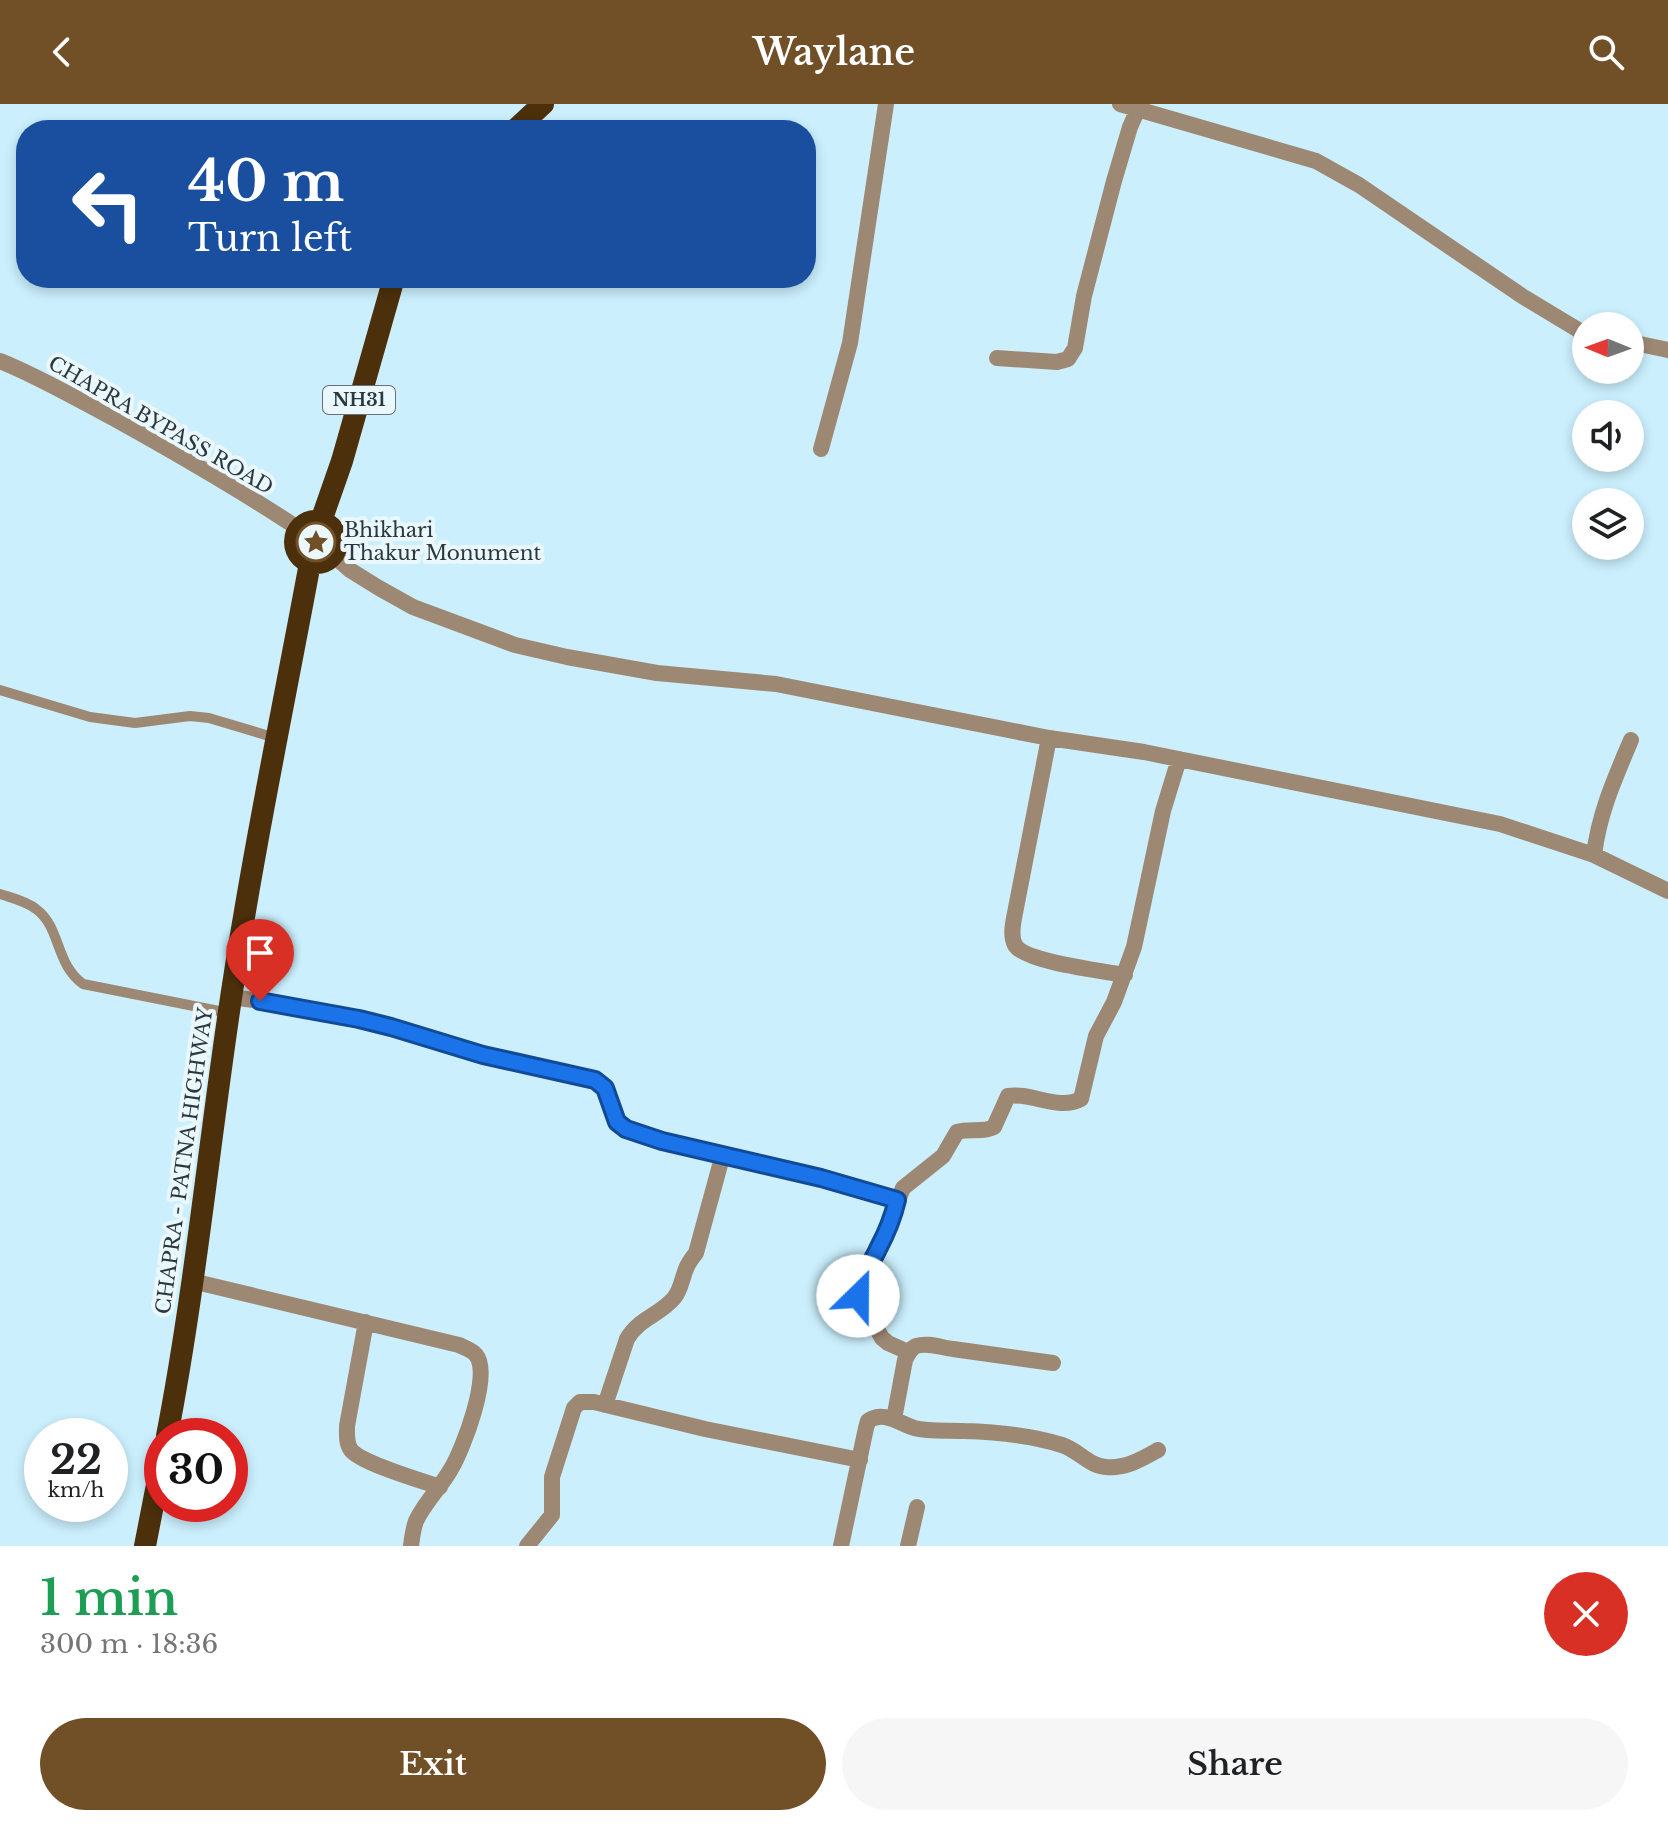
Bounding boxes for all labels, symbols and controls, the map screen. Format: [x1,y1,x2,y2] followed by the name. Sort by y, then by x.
[40,30,84,74] icon: back
[753,30,915,75] text: Waylane
[1584,30,1628,74] icon: search
[188,147,344,216] text: 40 m
[56,152,160,256] icon: left
[188,216,352,261] text: Turn left
[1572,312,1644,384] north arrow
[1572,312,1644,560] map controls
[44,351,278,499] street label: CHAPRA BYPASS ROAD
[323,386,395,414] road number: NH31
[1572,400,1644,472] button: sound
[1572,488,1644,560] button: layers
[344,518,542,565] place label: Bhikhari Thakur Monument
[295,521,337,563] place icon: Bhikhari Thakur Monument
[226,919,294,1001] pin
[238,931,282,975] icon: arrive
[151,1006,217,1316] street label: CHAPRA - PATNA HIGHWAY
[816,1254,900,1338] position arrow
[144,1418,248,1522] speed limit sign: 30
[50,1435,102,1485] text: 22
[48,1478,104,1502] text: km/h
[40,1568,178,1628] text: 1 min
[1544,1572,1628,1656] button: close
[40,1628,218,1660] text: 300 m · 18:36
[40,1718,826,1810] button: Exit
[842,1718,1628,1810] button: Share

